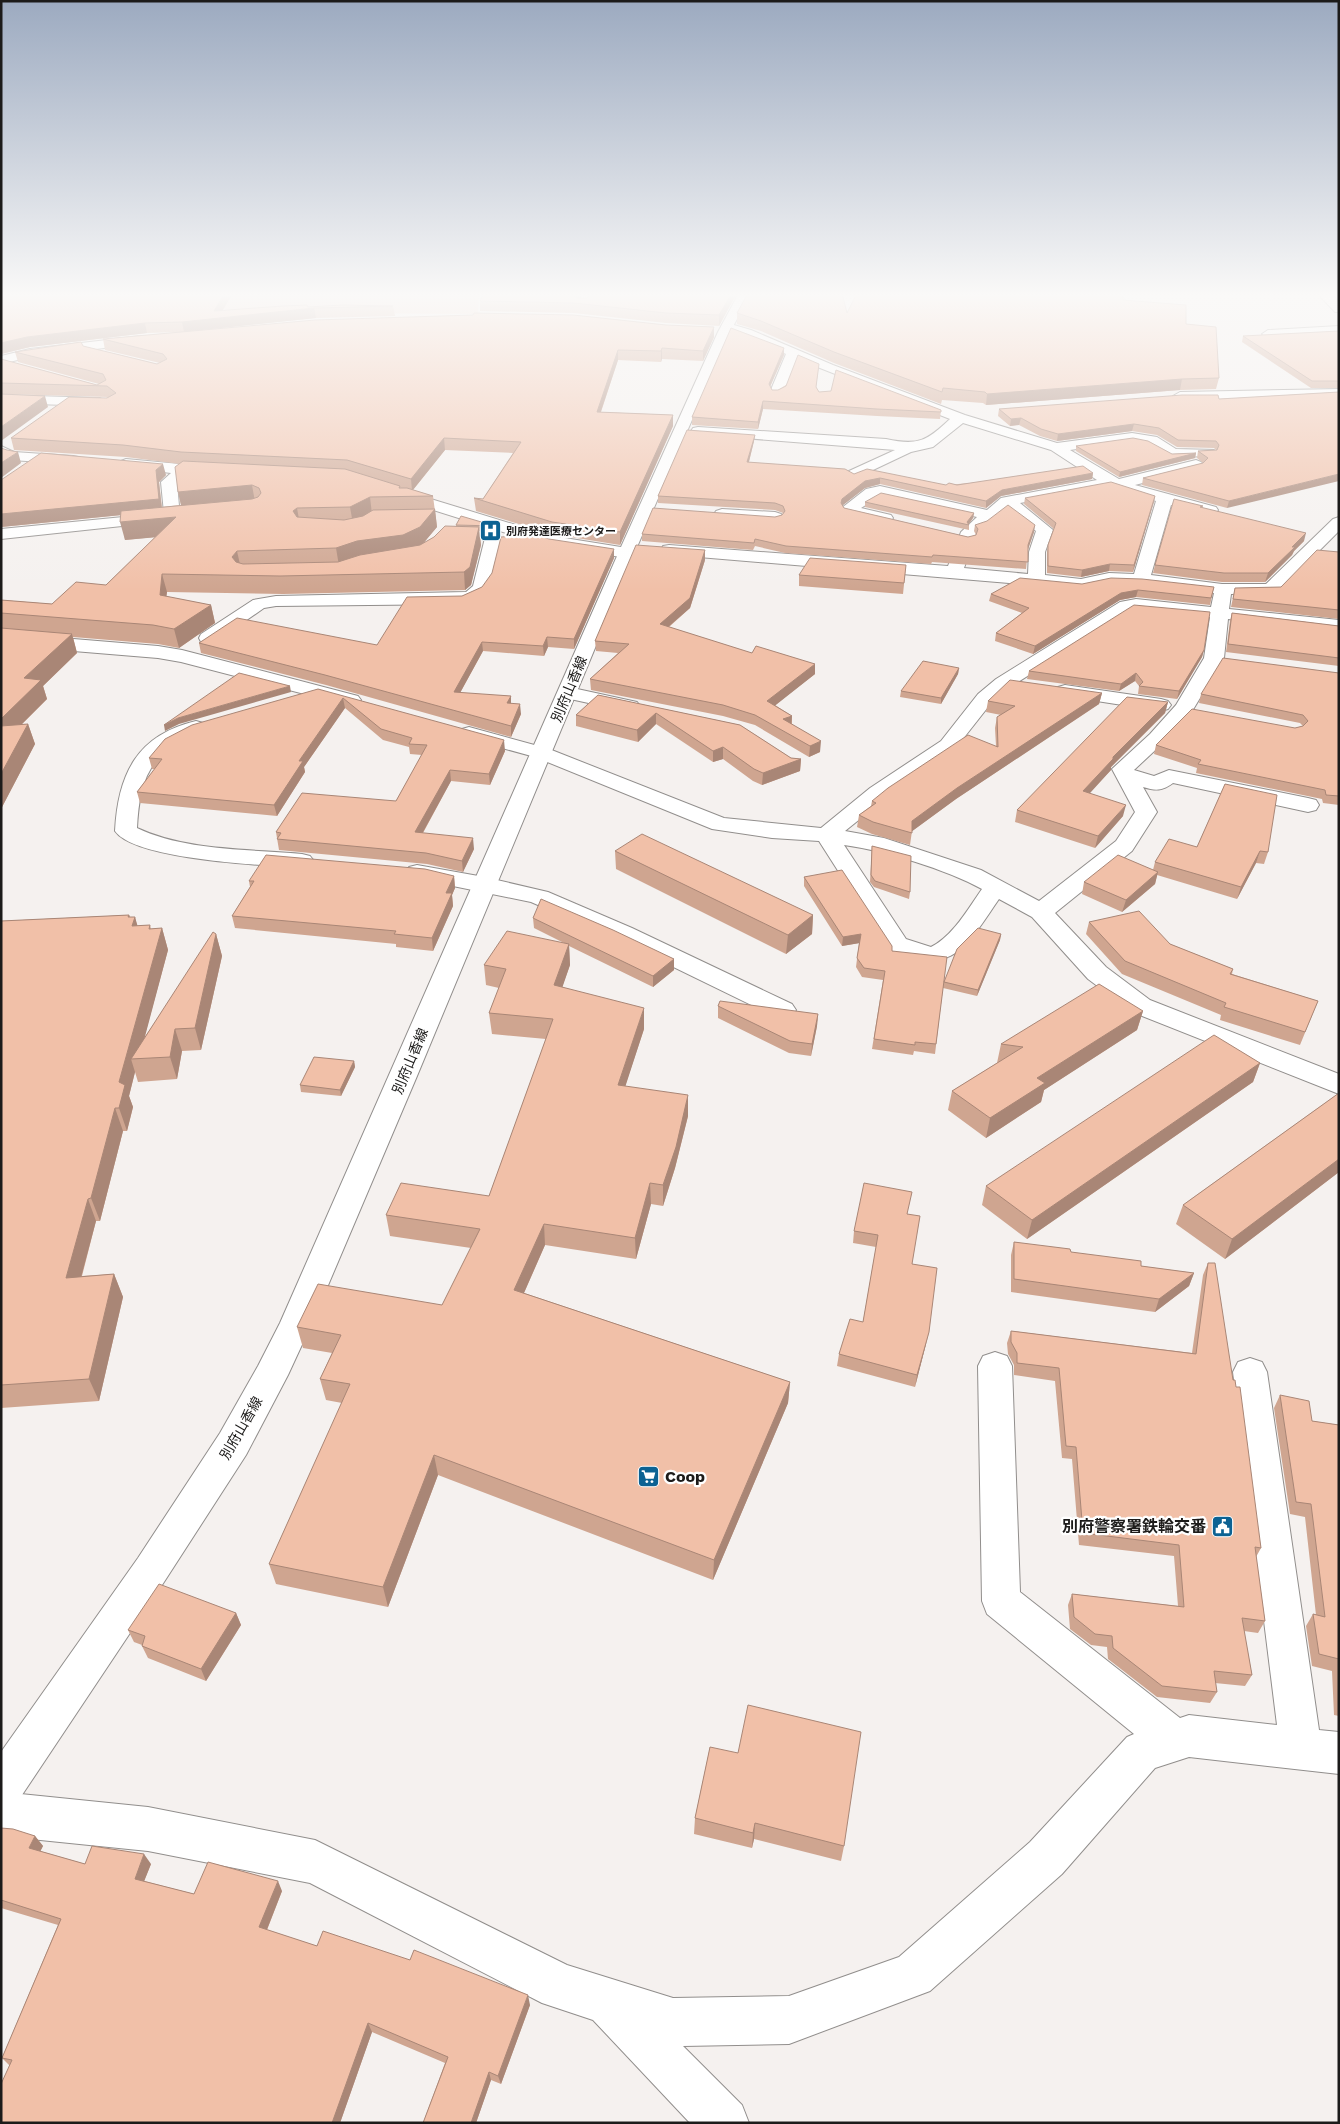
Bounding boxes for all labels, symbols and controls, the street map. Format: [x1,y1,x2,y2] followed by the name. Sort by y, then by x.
[478,519,502,543] hospital icon: 別府発達医療センター
[506,525,616,538] place label: 別府発達医療センター
[548,654,590,724] street label: 別府山香線
[389,1026,431,1096] street label: 別府山香線
[217,1394,265,1462] street label: 別府山香線
[637,1464,661,1488] supermarket icon: Coop
[665,1467,705,1486] place label: Coop
[1210,1514,1234,1538] public building icon: 別府警察署鉄輪交番
[1062,1517,1206,1536] place label: 別府警察署鉄輪交番

